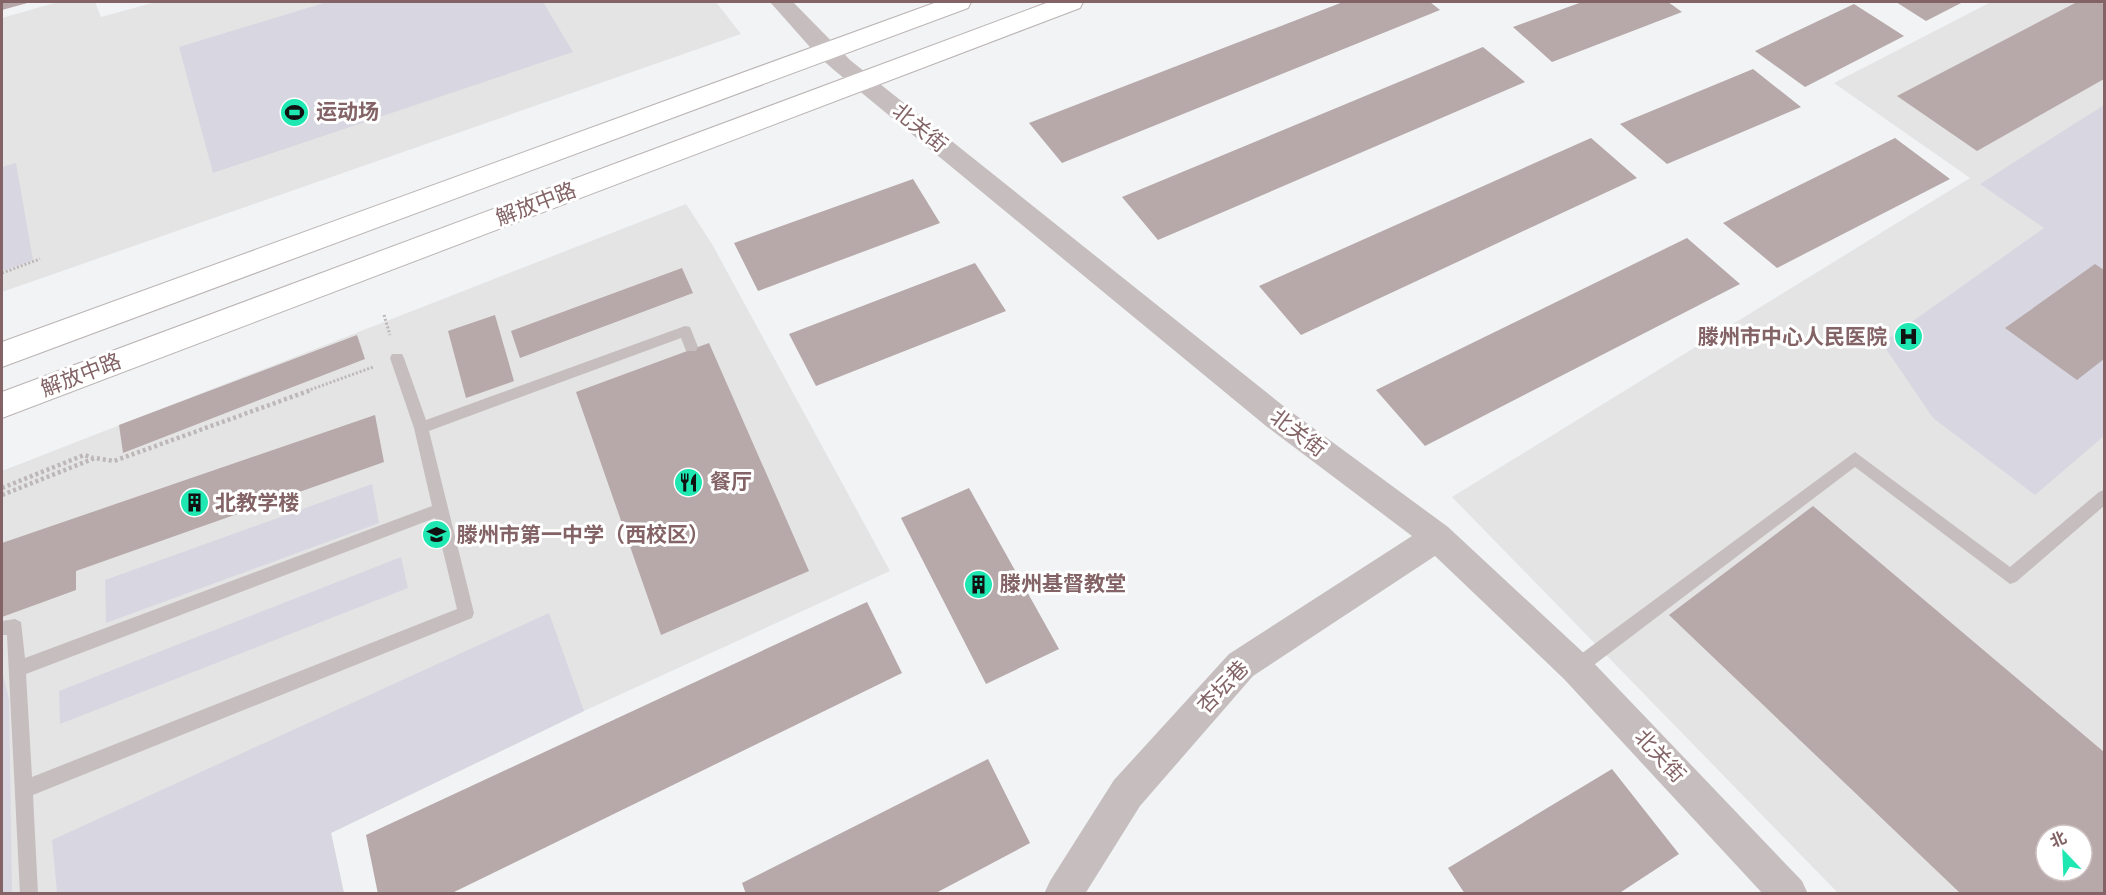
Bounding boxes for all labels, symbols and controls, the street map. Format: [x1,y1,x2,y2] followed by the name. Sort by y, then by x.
[279,96,311,128] sports icon: 运动场
[887,99,952,158] street label: 北关街
[316,100,379,125] place label: 运动场
[492,178,580,231] street label: 解放中路
[1892,321,1924,353] hospital icon: 滕州市中心人民医院
[1698,325,1887,350] place label: 滕州市中心人民医院
[37,349,125,402] street label: 解放中路
[1265,404,1330,462] street label: 北关街
[673,466,705,498] restaurant icon: 餐厅
[710,470,752,495] place label: 餐厅
[178,487,210,519] building icon: 北教学楼
[215,491,299,516] place label: 北教学楼
[420,519,452,551] school or university icon: 滕州市第一中学（西校区）
[457,523,709,548] place label: 滕州市第一中学（西校区）
[963,568,995,600] building icon: 滕州基督教堂
[1000,572,1126,597] place label: 滕州基督教堂
[1192,656,1254,719] street label: 杏坛巷
[1629,725,1690,788] street label: 北关街
[2034,823,2094,883] north arrow
[2047,828,2070,852] text: 北

